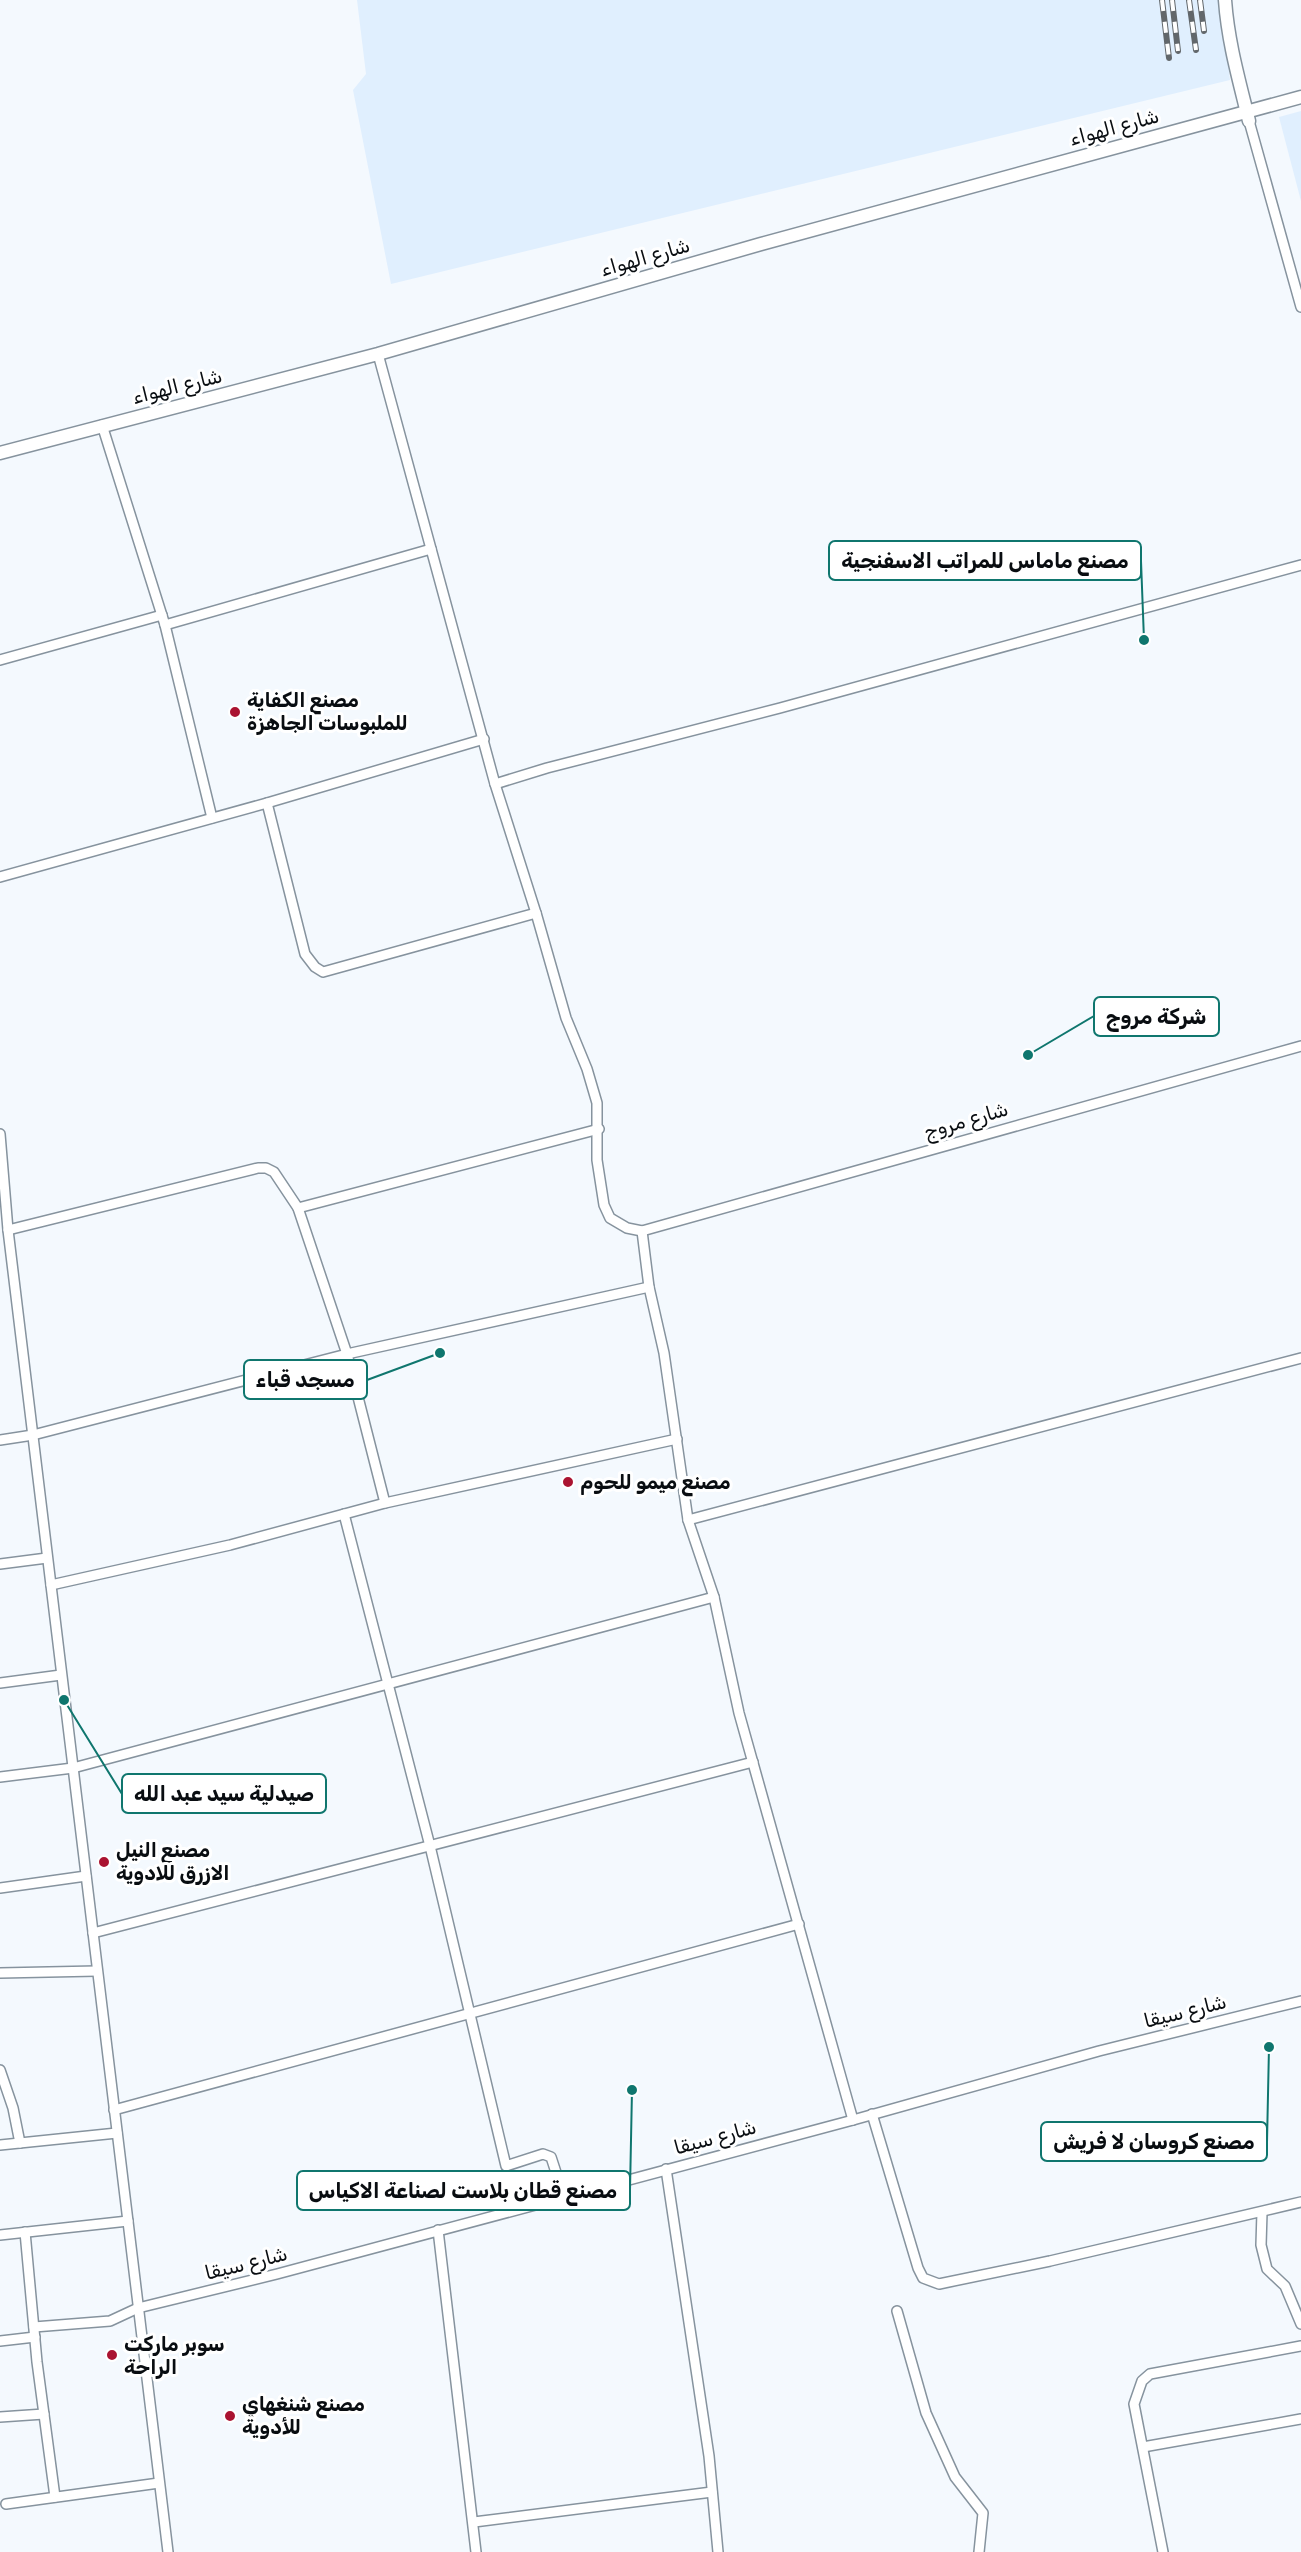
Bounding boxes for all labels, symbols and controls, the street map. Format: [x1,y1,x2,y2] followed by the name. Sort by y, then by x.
[1066,103,1162,152] street label: شارع الهواء
[597,233,693,283] street label: شارع الهواء
[129,363,225,411] street label: شارع الهواء
[829,541,1141,580] callout: مصنع ماماس للمراتب الاسفنجية
[841,548,1129,576] text: مصنع ماماس للمراتب الاسفنجية
[247,688,408,735] place label: مصنع الكفاية للملبوسات الجاهزة
[228,705,242,719] marker: مصنع الكفاية للملبوسات الجاهزة
[1094,997,1219,1036] callout: شركة مروج
[1106,1004,1206,1032] text: شركة مروج
[921,1097,1011,1145] street label: شارع مروج
[244,1360,367,1399] callout: مسجد قباء
[255,1367,355,1392] text: مسجد قباء
[580,1470,731,1497] place label: مصنع ميمو للحوم
[561,1475,575,1489] marker: مصنع ميمو للحوم
[122,1774,326,1813] callout: صيدلية سيد عبد الله
[134,1781,314,1806] text: صيدلية سيد عبد الله
[116,1838,229,1885] place label: مصنع النيل الازرق للادوية
[97,1855,111,1869] marker: مصنع النيل الازرق للادوية
[1141,1989,1229,2035] street label: شارع سيقا
[671,2114,759,2161] street label: شارع سيقا
[1041,2122,1267,2161] callout: مصنع كروسان لا فريش
[1053,2129,1255,2157] text: مصنع كروسان لا فريش
[297,2171,630,2210] callout: مصنع قطان بلاست لصناعة الاكياس
[309,2178,617,2206] text: مصنع قطان بلاست لصناعة الاكياس
[202,2241,290,2287] street label: شارع سيقا
[124,2332,225,2379] place label: سوبر ماركت الراحة
[105,2348,119,2362] marker: سوبر ماركت الراحة
[242,2392,365,2439] place label: مصنع شنغهاي للأدوية
[223,2409,237,2423] marker: مصنع شنغهاي للأدوية

